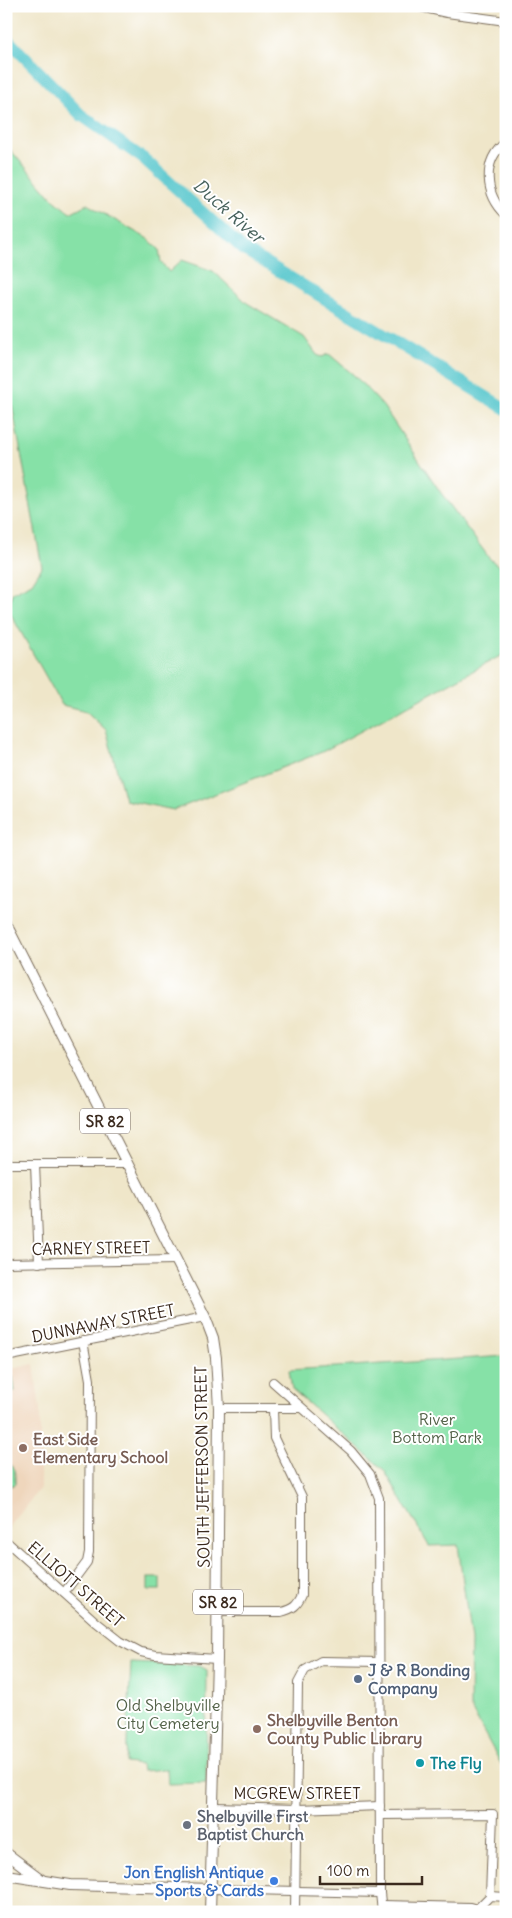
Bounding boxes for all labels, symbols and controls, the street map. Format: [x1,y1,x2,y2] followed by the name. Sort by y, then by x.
[189,174,271,250] water label: Duck River
[80,1108,130,1134] road number: SR 82
[32,1237,150,1259] street label: CARNEY STREET
[30,1299,176,1347] street label: DUNNAWAY STREET
[190,1366,214,1568] street label: SOUTH JEFFERSON STREET
[392,1409,482,1447] park label: River Bottom Park
[33,1429,168,1468] place label: East Side Elementary School
[17,1442,29,1454] marker: East Side Elementary School
[24,1537,128,1631] street label: ELLIOTT STREET
[193,1590,243,1614] road number: SR 82
[368,1660,470,1699] place label: J & R Bonding Company
[352,1673,364,1685] marker: J & R Bonding Company
[116,1695,220,1733] park label: Old Shelbyville City Cemetery
[267,1710,422,1749] place label: Shelbyville Benton County Public Library
[251,1723,263,1735] marker: Shelbyville Benton County Public Library
[430,1753,482,1774] place label: The Fly
[414,1757,426,1769] marker: The Fly
[233,1783,361,1803] street label: MCGREW STREET
[197,1806,309,1845] place label: Shelbyville First Baptist Church
[181,1819,193,1831] marker: Shelbyville First Baptist Church
[320,1853,422,1885] scale bar
[327,1861,369,1880] text: 100 m
[124,1862,264,1901] place label: Jon English Antique Sports & Cards
[268,1875,280,1887] marker: Jon English Antique Sports & Cards

